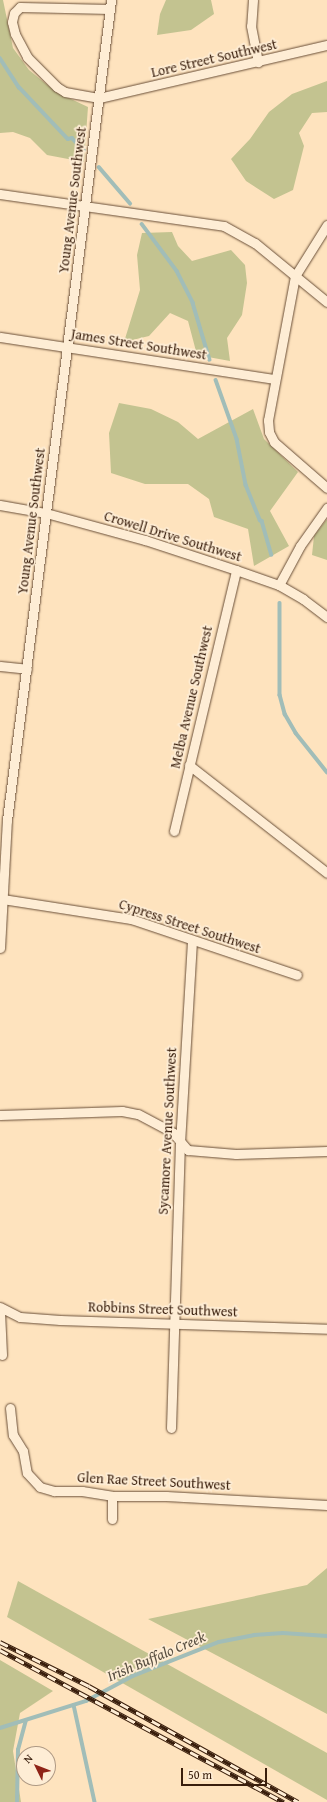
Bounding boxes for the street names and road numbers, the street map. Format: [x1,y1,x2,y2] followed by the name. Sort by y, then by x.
[149,35,279,81] street label: Lore Street Southwest
[55,126,89,274] street label: Young Avenue Southwest
[70,325,208,363] street label: James Street Southwest
[14,447,48,595] street label: Young Avenue Southwest
[102,507,244,565] street label: Crowell Drive Southwest
[166,624,216,770] street label: Melba Avenue Southwest
[117,895,263,957] street label: Cypress Street Southwest
[154,1047,180,1215] street label: Sycamore Avenue Southwest
[88,1298,238,1320] street label: Robbins Street Southwest
[77,1469,231,1493] street label: Glen Rae Street Southwest

